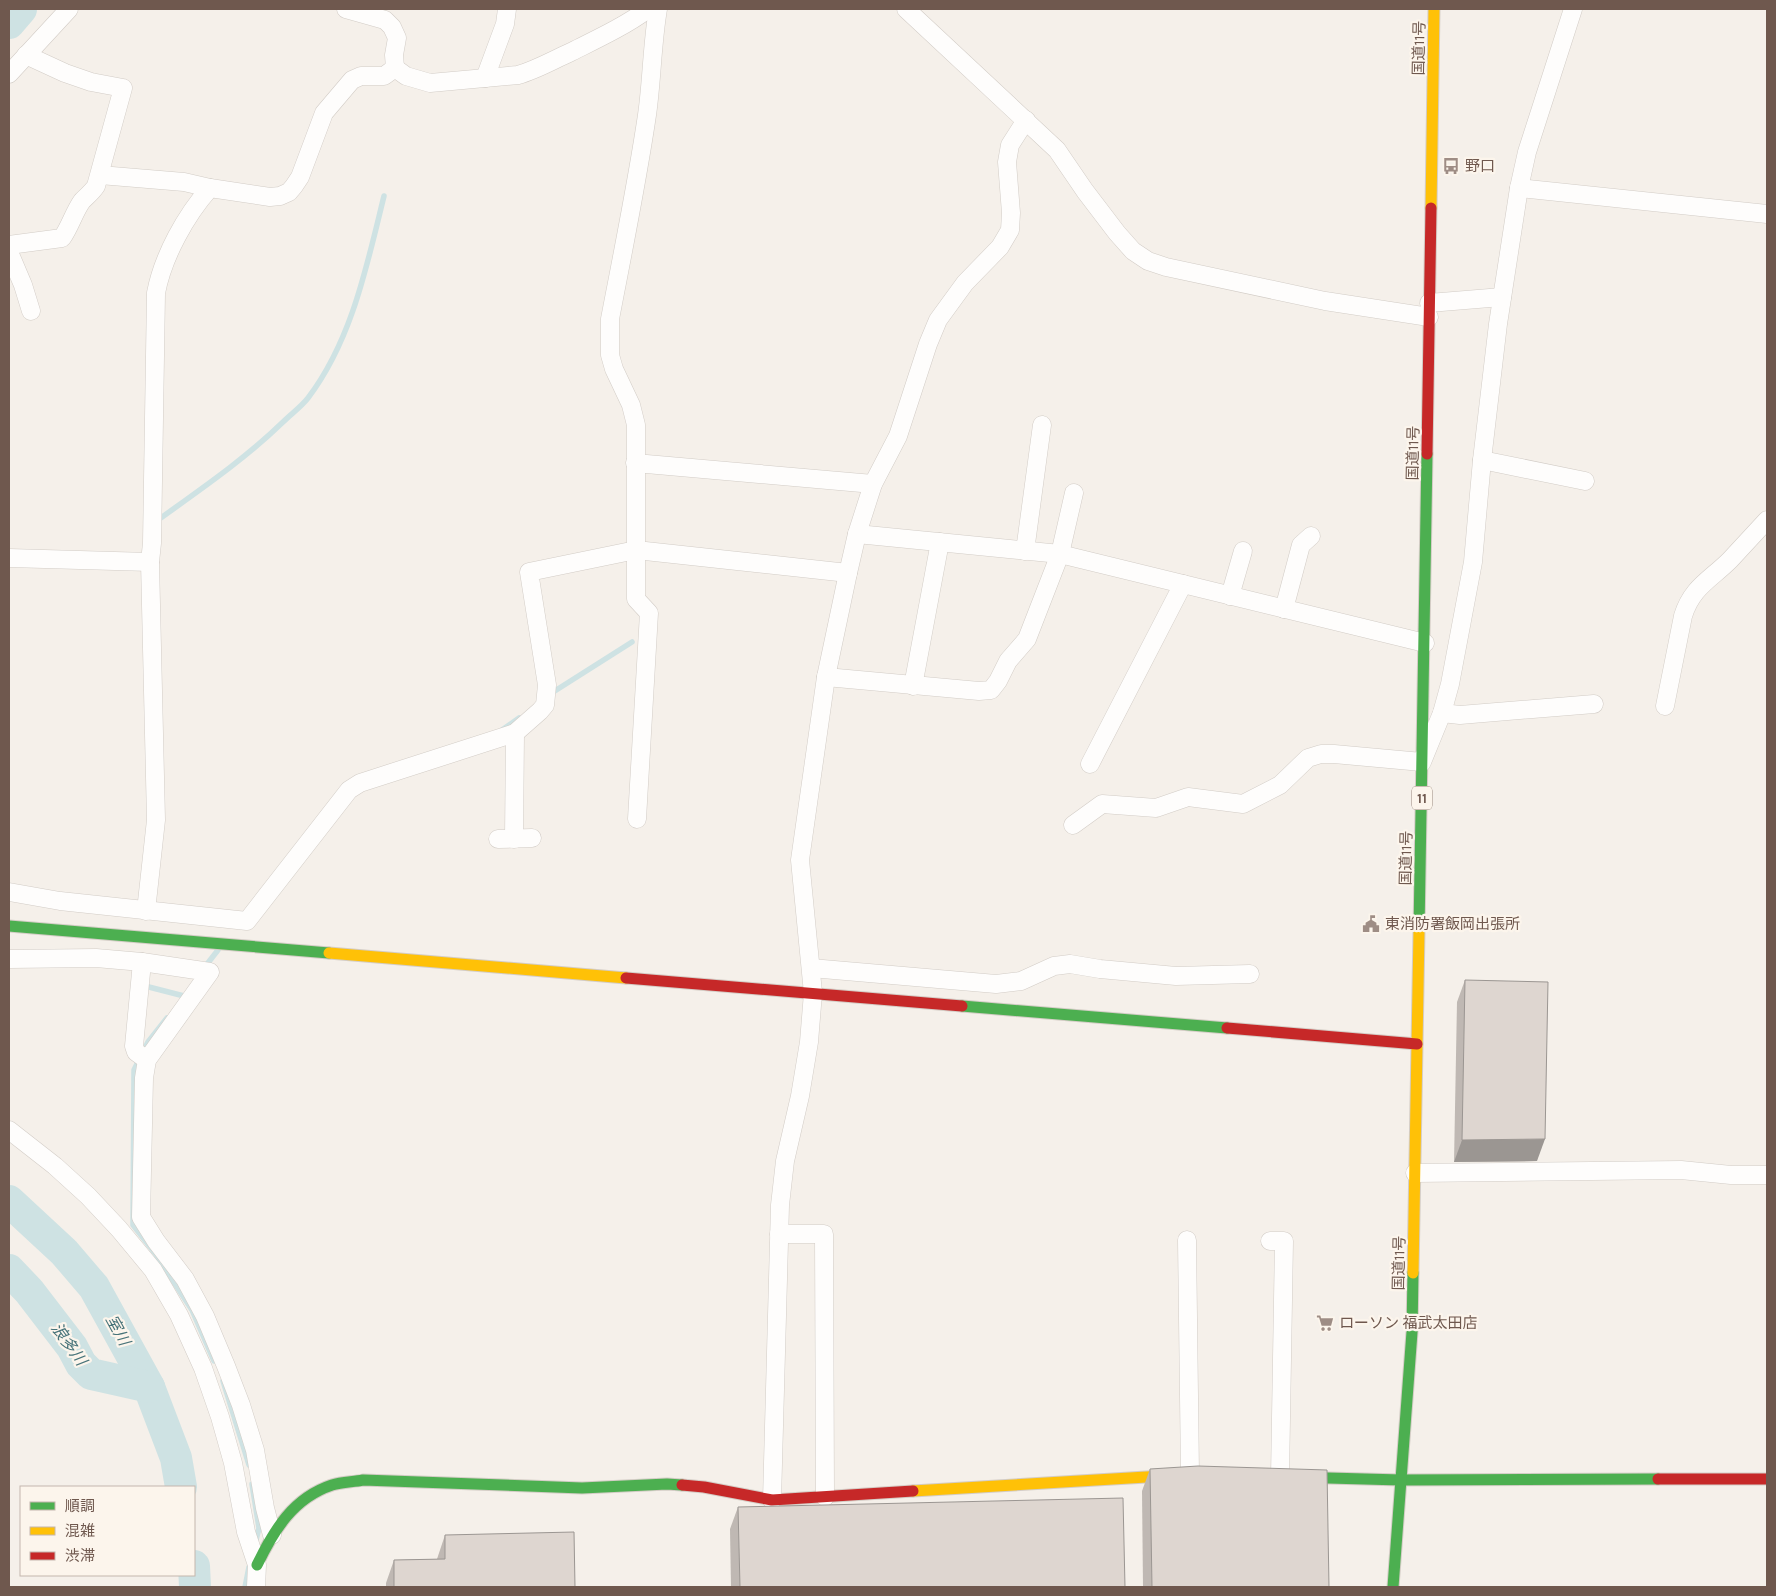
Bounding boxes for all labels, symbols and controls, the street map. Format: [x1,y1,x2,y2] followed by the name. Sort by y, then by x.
[1410,20,1428,76] street label: 国道11号
[1441,156,1461,176] bus stop icon: 野口
[1465,157,1495,175] place label: 野口
[1404,425,1422,481] street label: 国道11号
[1412,786,1432,810] road number: 11
[1397,830,1415,886] street label: 国道11号
[1361,914,1381,934] public building icon: 東消防署飯岡出張所
[1385,915,1520,933] place label: 東消防署飯岡出張所
[1390,1235,1408,1291] street label: 国道11号
[102,1311,135,1350] water label: 室川
[1315,1313,1335,1333] supermarket icon: ローソン 福武太田店
[1339,1314,1478,1332] place label: ローソン 福武太田店
[47,1319,92,1371] water label: 浪多川
[20,1486,195,1576] legend
[65,1497,95,1515] text: 順調
[65,1522,95,1540] text: 混雑
[65,1547,95,1565] text: 渋滞

